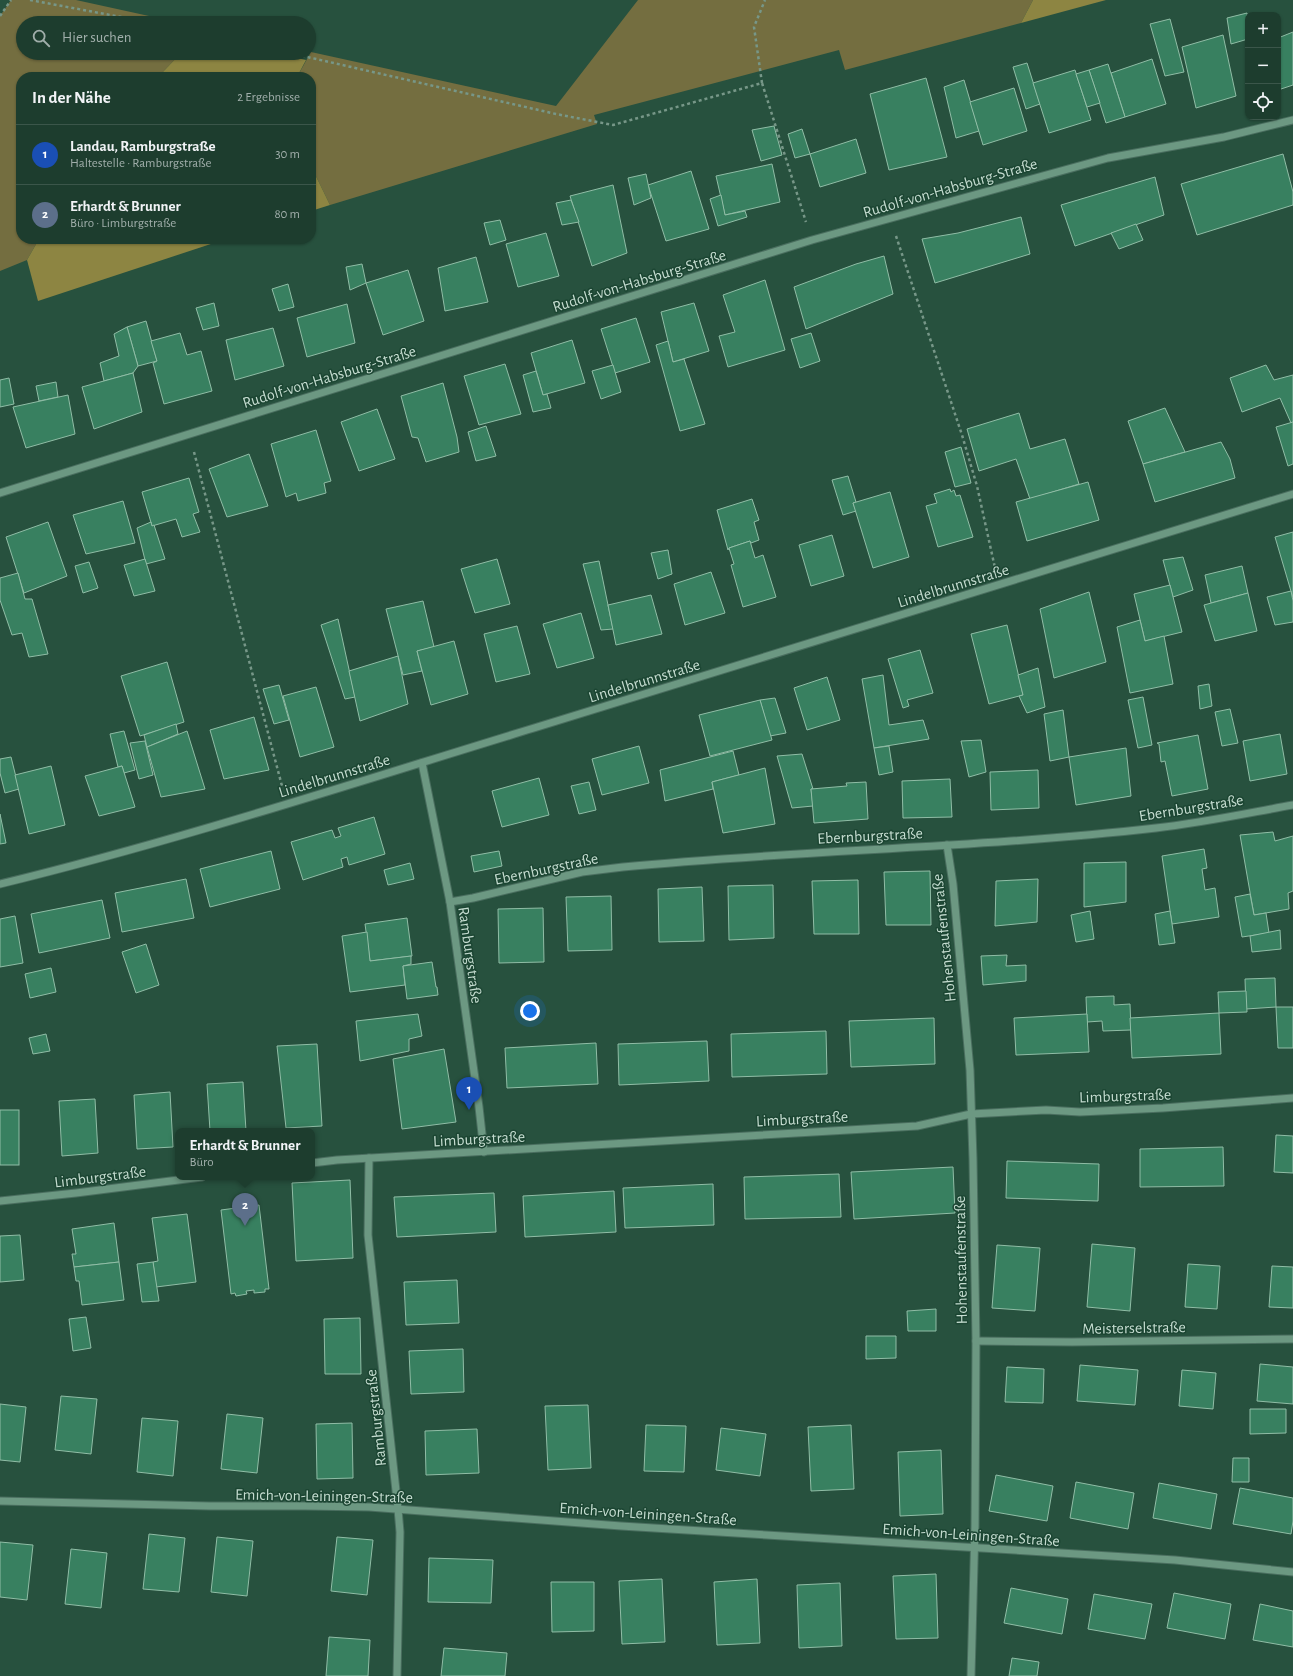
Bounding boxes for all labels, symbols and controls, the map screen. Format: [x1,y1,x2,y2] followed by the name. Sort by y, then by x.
[1245,12,1281,120] map controls
[1245,12,1281,48] button: +
[16,16,316,60] search box
[30,27,52,49] icon: search
[62,30,132,45] text: Hier suchen
[1245,48,1281,84] button: −
[1245,84,1281,120] button: locate
[32,89,111,106] text: In der Nähe
[237,91,300,104] text: 2 Ergebnisse
[70,139,216,154] text: Landau, Ramburgstraße
[43,148,47,161] text: 1
[275,148,300,161] text: 30 m
[861,155,1039,221] street label: Rudolf-von-Habsburg-Straße
[70,157,211,170] text: Haltestelle · Ramburgstraße
[70,199,181,214] text: Erhardt & Brunner
[42,208,48,221] text: 2
[274,208,300,221] text: 80 m
[70,217,176,230] text: Büro · Limburgstraße
[551,247,728,315] street label: Rudolf-von-Habsburg-Straße
[241,343,418,411] street label: Rudolf-von-Habsburg-Straße
[896,561,1011,611] street label: Lindelbrunnstraße
[587,656,702,706] street label: Lindelbrunnstraße
[277,751,392,801] street label: Lindelbrunnstraße
[1138,792,1245,824] street label: Ebernburgstraße
[817,825,923,847] street label: Ebernburgstraße
[493,850,600,888] street label: Ebernburgstraße
[929,873,959,1003] street label: Hohenstaufenstraße
[455,906,485,1005] street label: Ramburgstraße
[520,1001,540,1021] your location
[456,1077,482,1110] pin: 1
[1079,1086,1171,1106] street label: Limburgstraße
[756,1109,849,1129] street label: Limburgstraße
[175,1128,315,1180] popup
[433,1129,526,1149] street label: Limburgstraße
[190,1138,300,1153] text: Erhardt & Brunner
[190,1156,214,1169] text: Büro
[53,1163,147,1191] street label: Limburgstraße
[232,1193,258,1226] pin: 2
[952,1195,970,1324] street label: Hohenstaufenstraße
[1082,1319,1186,1337] street label: Meisterselstraße
[363,1369,389,1467] street label: Ramburgstraße
[235,1486,413,1506] street label: Emich-von-Leiningen-Straße
[559,1500,737,1528] street label: Emich-von-Leiningen-Straße
[882,1521,1060,1549] street label: Emich-von-Leiningen-Straße

